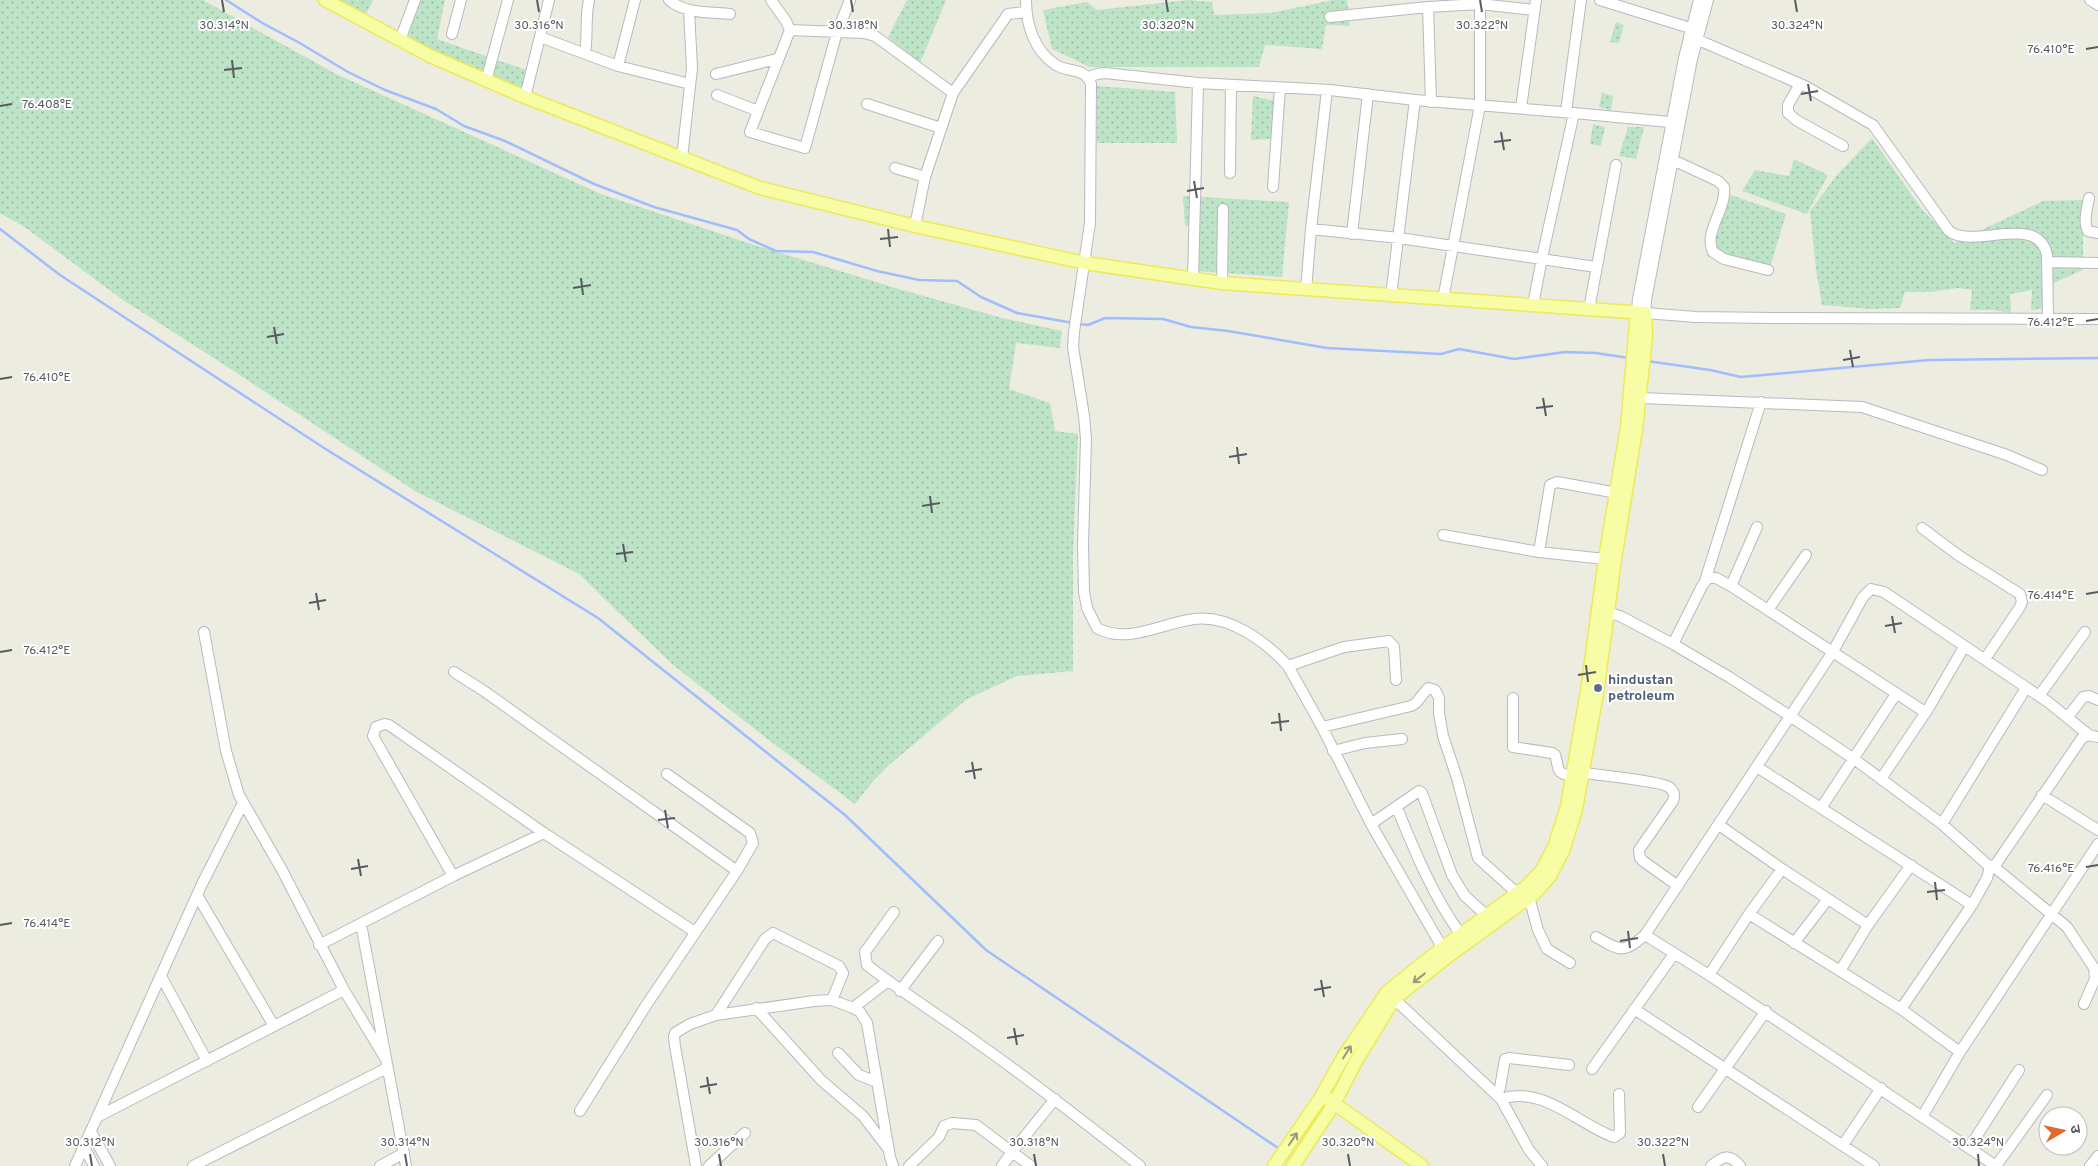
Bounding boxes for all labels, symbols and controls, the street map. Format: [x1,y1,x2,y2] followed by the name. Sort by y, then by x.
[199,18,249,34] text: 30.314°N
[514,18,564,34] text: 30.316°N
[828,18,878,34] text: 30.318°N
[1142,18,1194,34] text: 30.320°N
[1456,18,1508,34] text: 30.322°N
[1771,18,1823,34] text: 30.324°N
[2027,42,2075,58] text: 76.410°E
[22,97,72,113] text: 76.408°E
[2028,315,2074,331] text: 76.412°E
[23,370,71,386] text: 76.410°E
[2028,588,2074,604] text: 76.414°E
[24,643,70,659] text: 76.412°E
[1608,672,1675,705] place label: hindustan petroleum
[1592,682,1604,694] marker: hindustan petroleum
[2028,861,2074,877] text: 76.416°E
[24,916,70,932] text: 76.414°E
[1413,973,1426,984] one-way arrow
[1342,1046,1352,1060] one-way arrow
[2038,1106,2088,1156] north arrow
[2065,1124,2084,1135] text: उ
[1288,1132,1298,1146] one-way arrow
[65,1135,115,1151] text: 30.312°N
[380,1135,430,1151] text: 30.314°N
[694,1135,744,1151] text: 30.316°N
[1009,1135,1059,1151] text: 30.318°N
[1322,1135,1374,1151] text: 30.320°N
[1637,1135,1689,1151] text: 30.322°N
[1952,1135,2004,1151] text: 30.324°N

